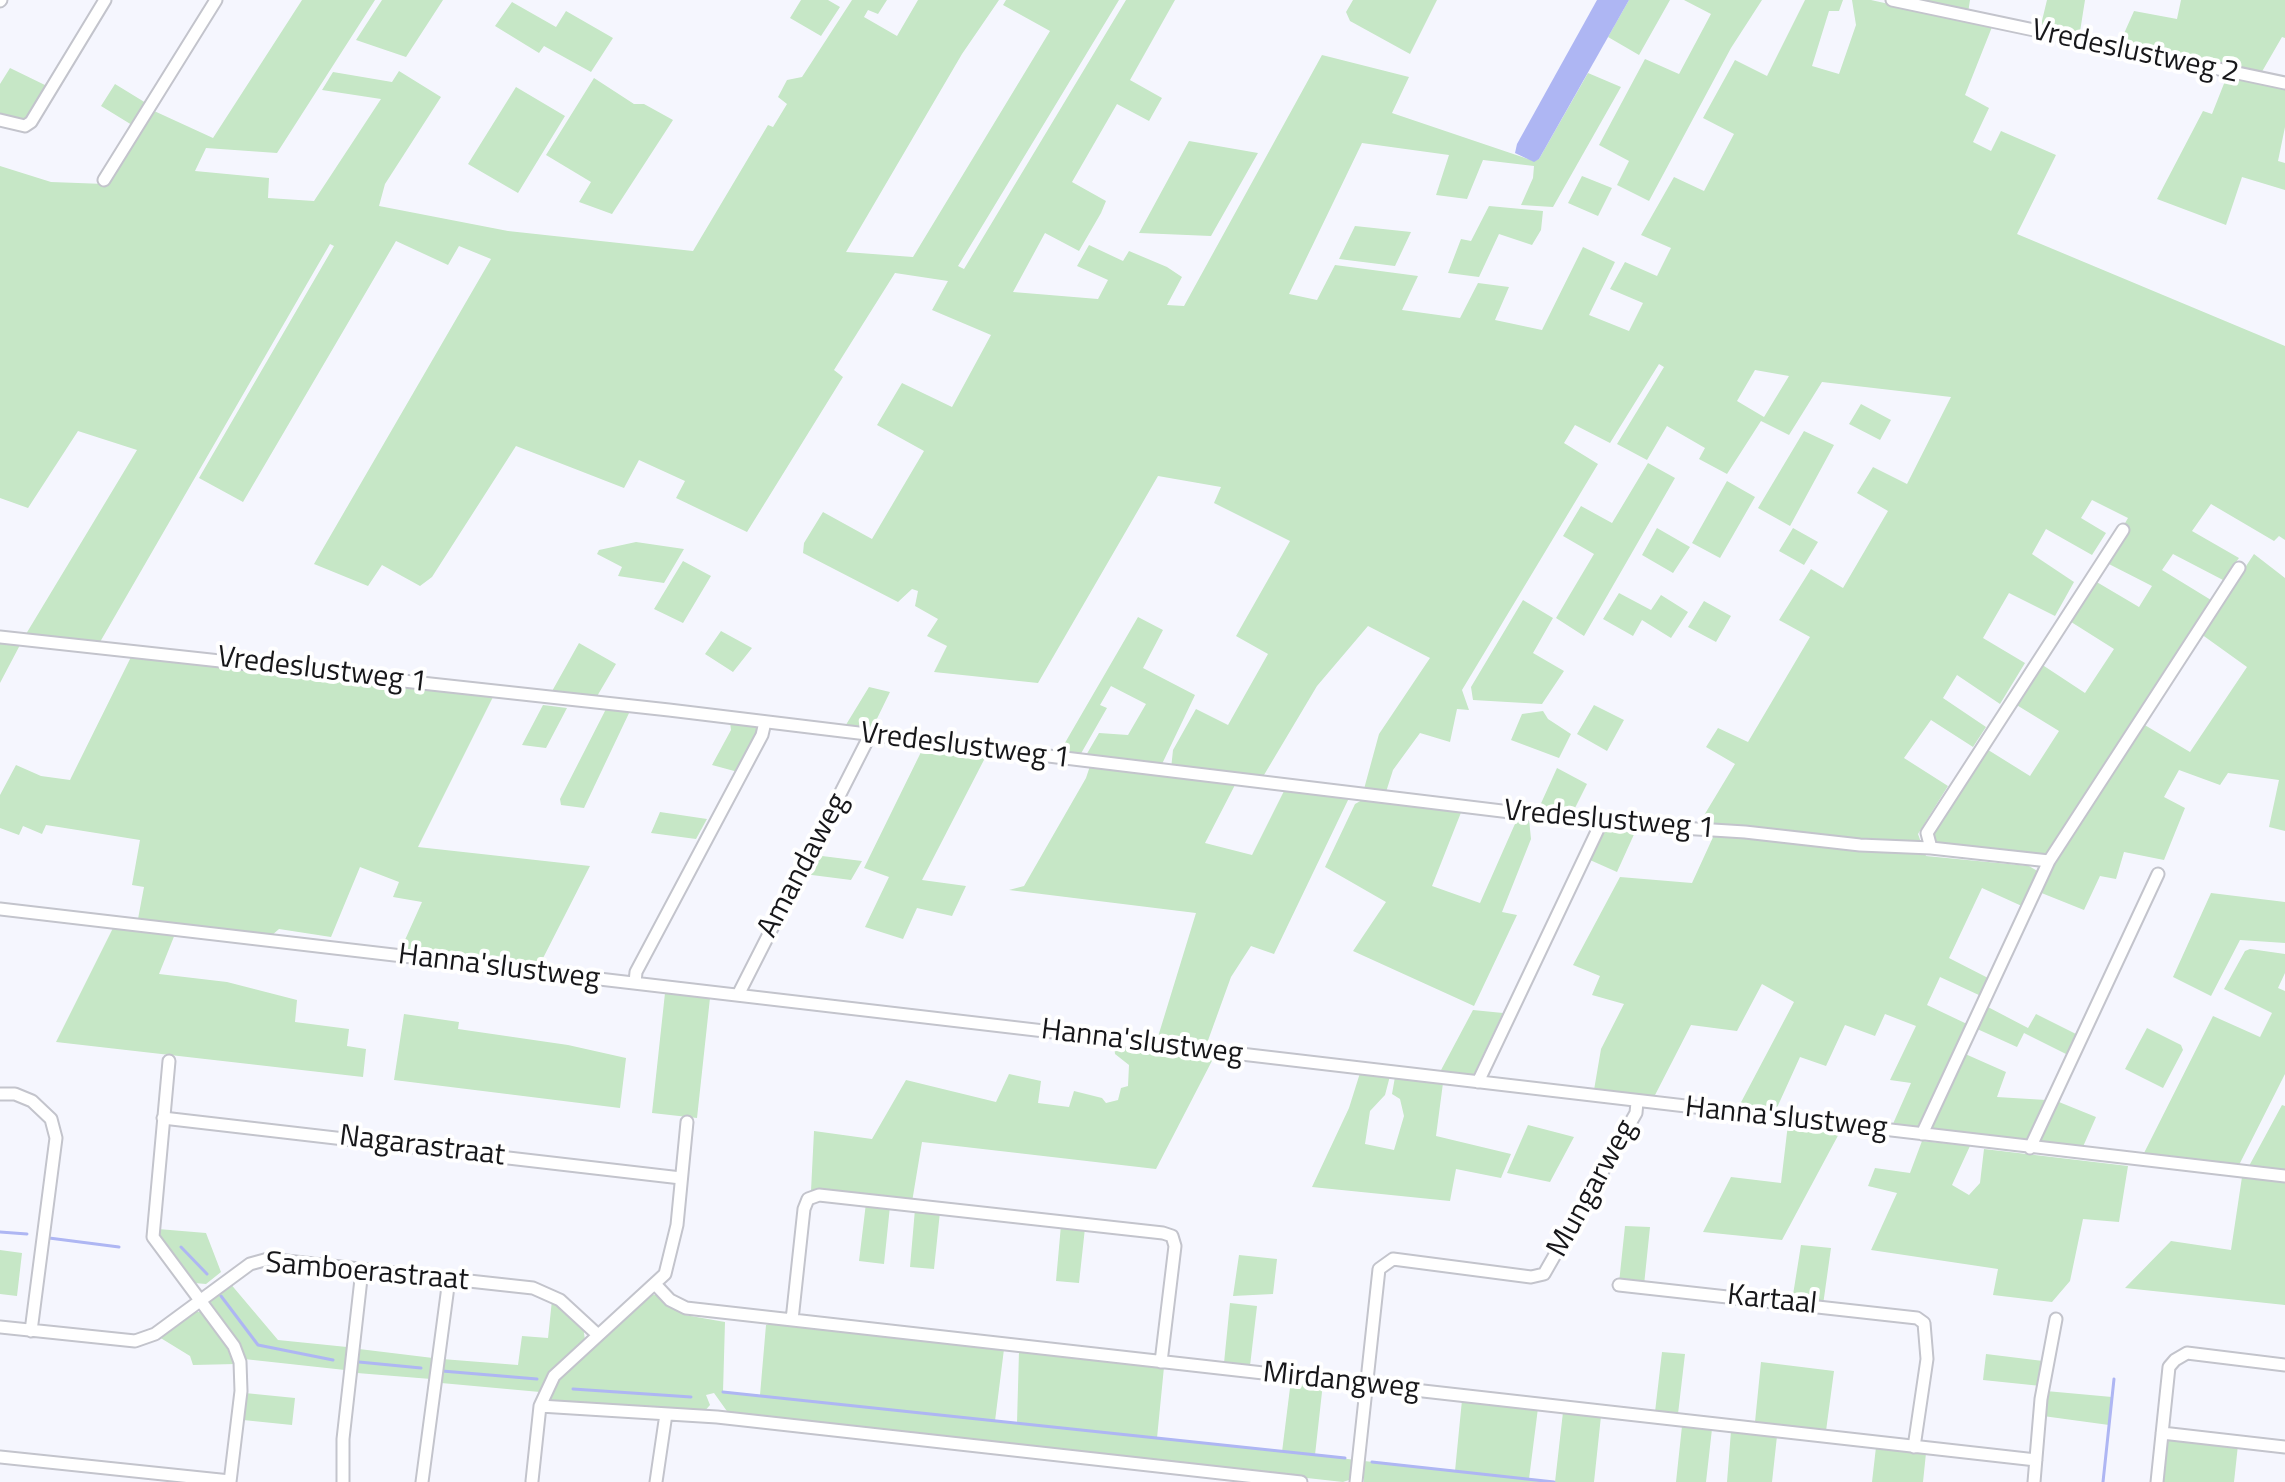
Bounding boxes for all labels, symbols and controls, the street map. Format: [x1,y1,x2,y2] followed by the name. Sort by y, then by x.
[2028,13,2242,93] street label: Vredeslustweg 2
[215,640,429,702] street label: Vredeslustweg 1
[858,716,1072,778] street label: Vredeslustweg 1
[751,788,857,944] street label: Amandaweg
[1502,794,1716,848] street label: Vredeslustweg 1
[396,938,602,998] street label: Hanna'slustweg
[1039,1013,1245,1073] street label: Hanna'slustweg
[1683,1090,1889,1148] street label: Hanna'slustweg
[1541,1114,1645,1264] street label: Mungarweg
[337,1119,507,1175] street label: Nagarastraat
[264,1246,470,1300] street label: Samboerastraat
[1725,1278,1819,1324] street label: Kartaal
[1261,1356,1421,1408] street label: Mirdangweg

